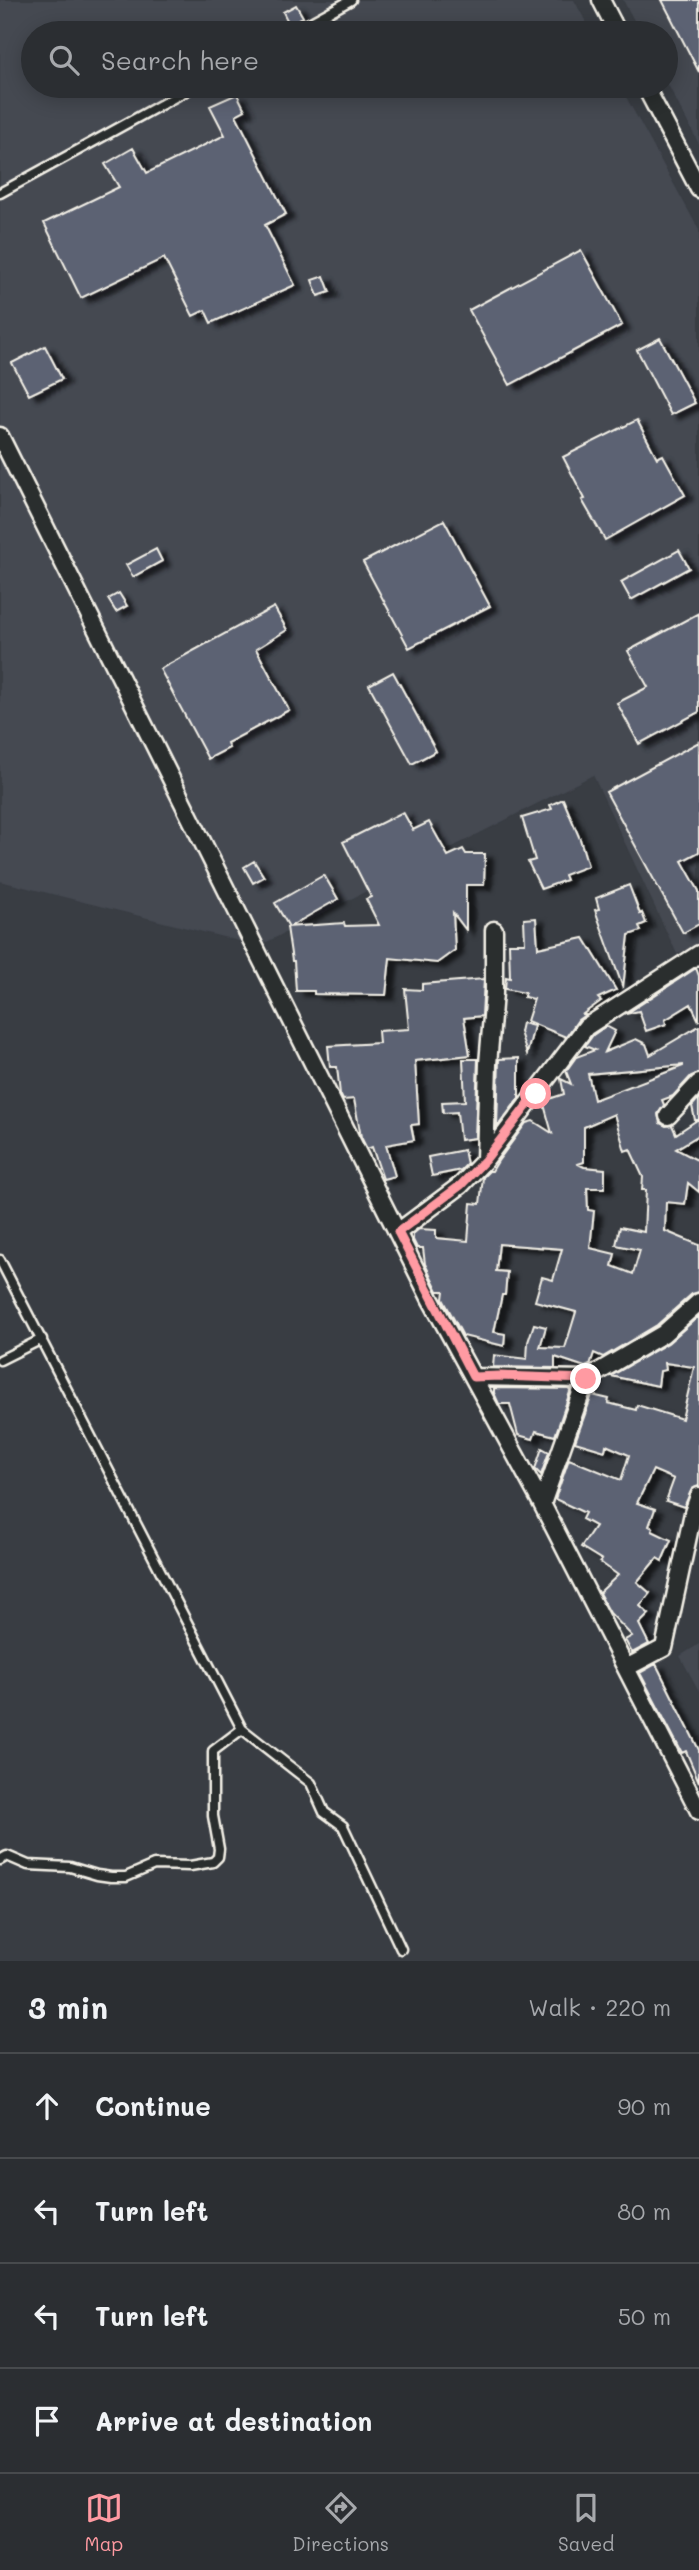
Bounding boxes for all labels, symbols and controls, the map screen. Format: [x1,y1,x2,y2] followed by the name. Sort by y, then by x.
[21,21,678,98] search box
[45,41,83,79] icon: search
[101,43,259,77] text: Search here
[520,1078,551,1109] route start
[570,1363,601,1394] route end
[28,1987,108,2027] text: 3 min
[528,1992,671,2022] text: Walk · 220 m
[28,2087,66,2125] icon: ahead
[95,2089,211,2123] text: Continue
[618,2091,671,2121] text: 90 m
[28,2192,66,2230] icon: left
[95,2194,208,2228] text: Turn left
[617,2196,671,2226] text: 80 m
[28,2297,66,2335] icon: left
[95,2299,208,2333] text: Turn left
[618,2301,671,2331] text: 50 m
[28,2402,66,2440] icon: arrive
[95,2404,372,2438] text: Arrive at destination
[85,2489,123,2556] tab: Map
[292,2489,389,2556] tab: Directions
[558,2489,614,2556] tab: Saved

